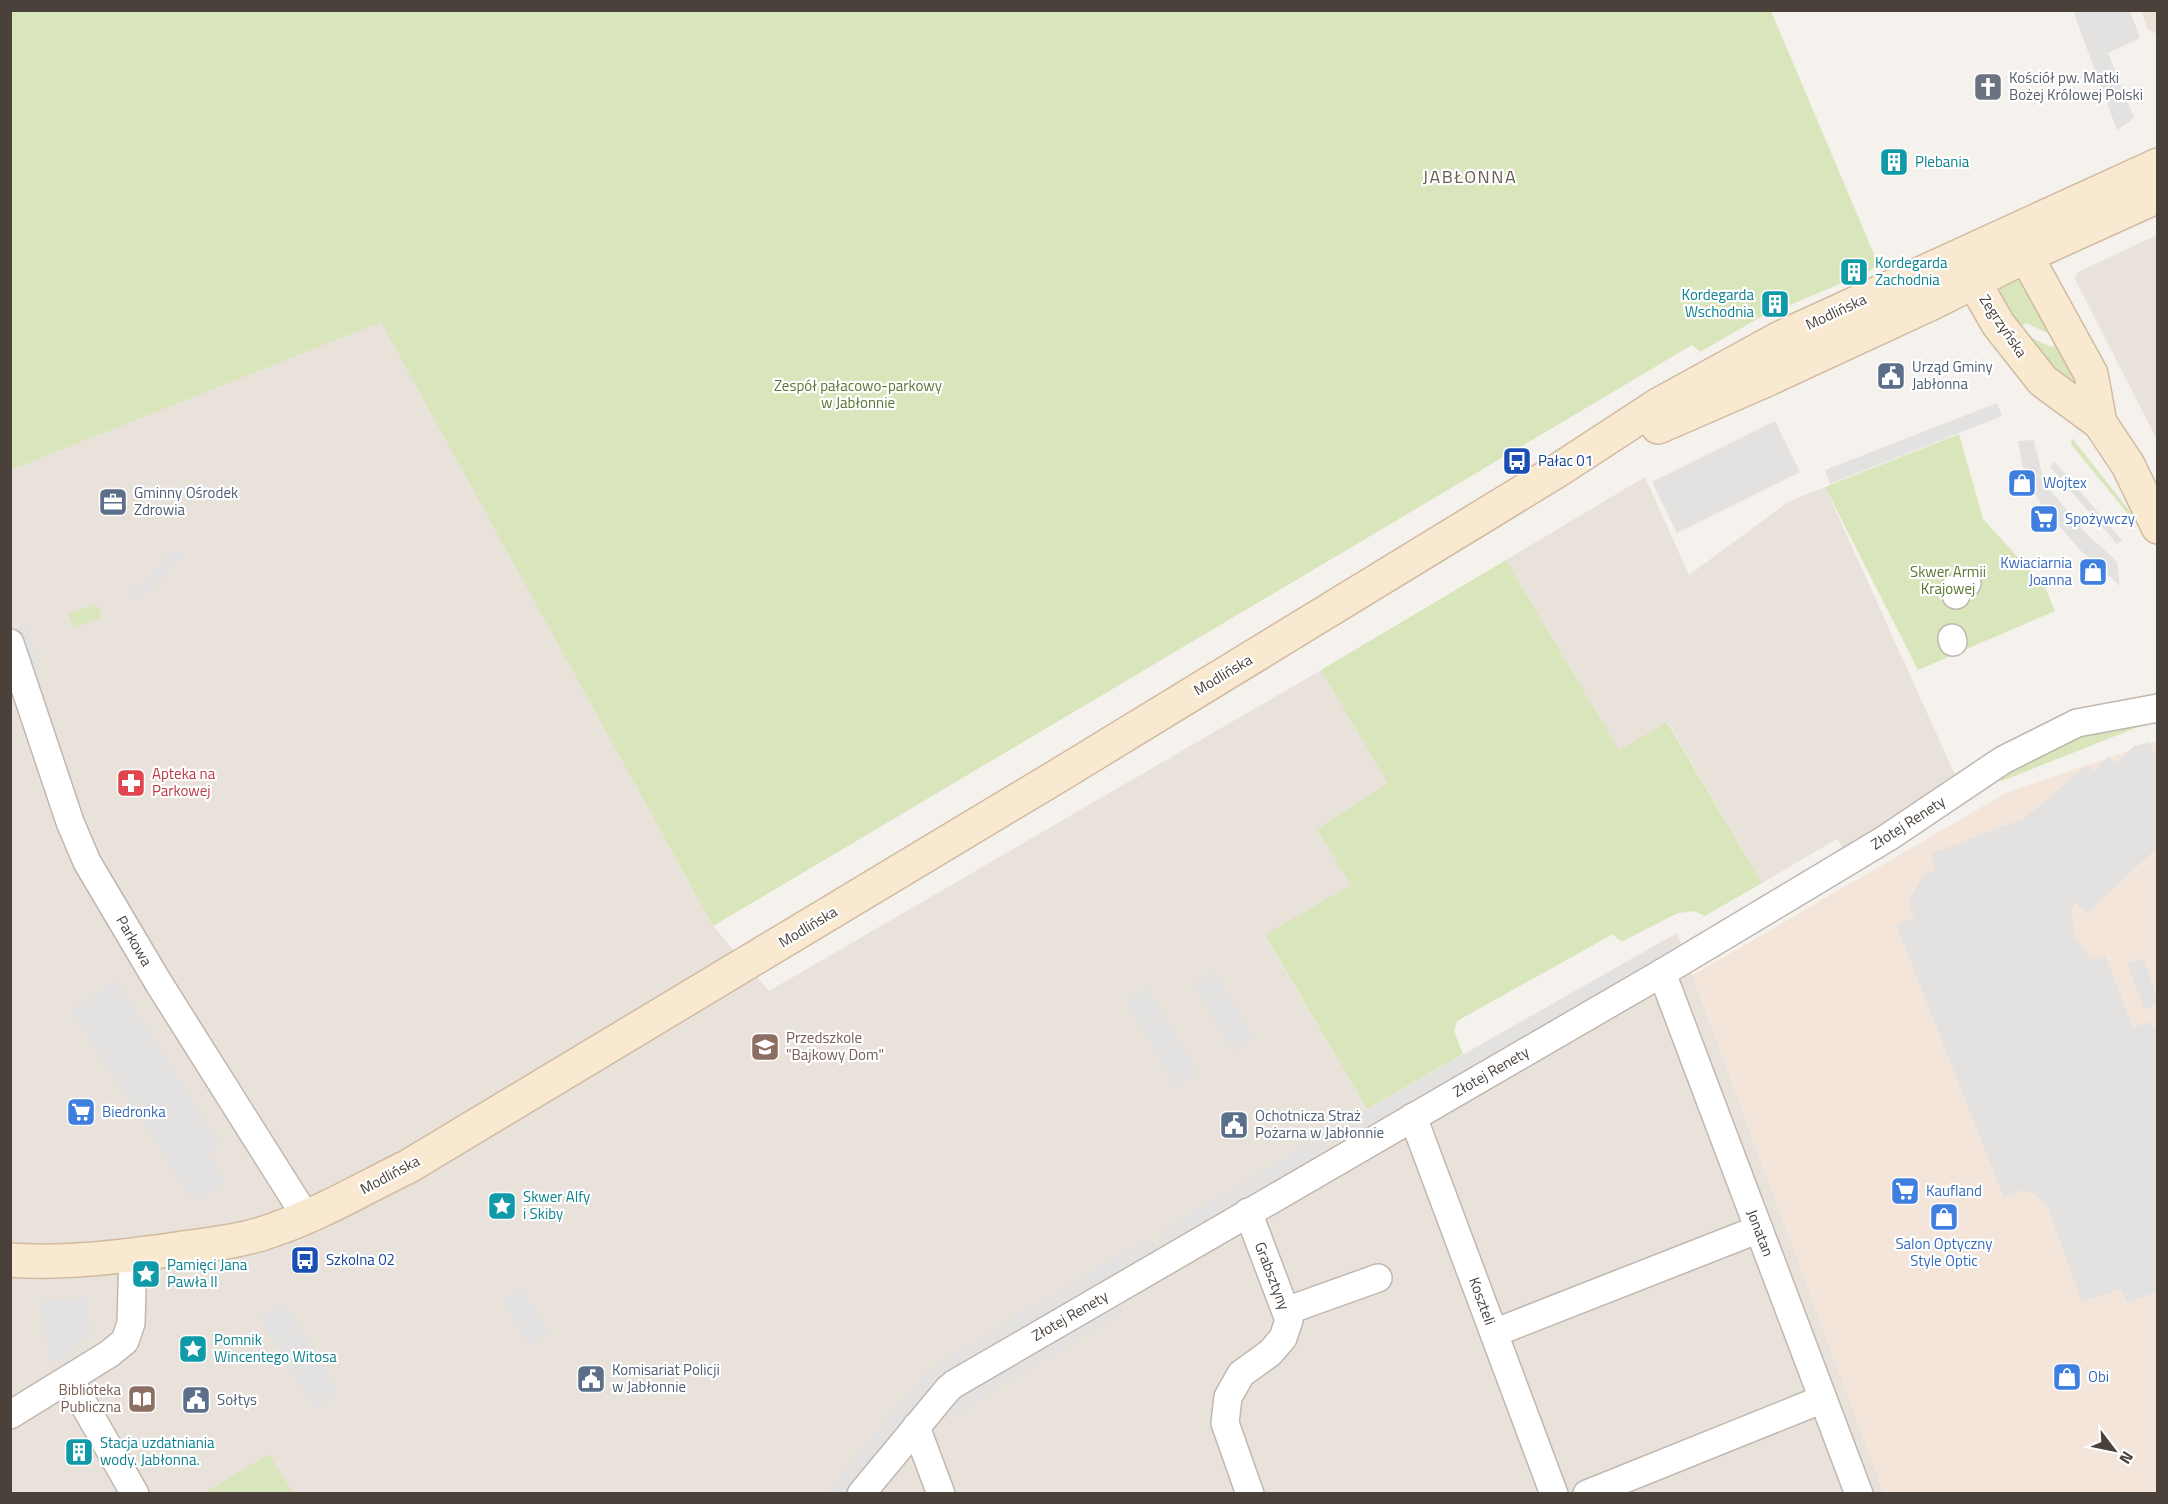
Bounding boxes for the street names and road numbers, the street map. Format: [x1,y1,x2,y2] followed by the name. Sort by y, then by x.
[1802,287,1870,336] street label: Modlińska
[1974,289,2033,362] street label: Zegrzyńska
[1189,648,1257,701] street label: Modlińska
[1866,790,1950,855] street label: Złotej Renety
[774,900,842,953] street label: Modlińska
[111,911,158,971] street label: Parkowa
[1448,1040,1533,1103] street label: Złotej Renety
[356,1149,424,1200] street label: Modlińska
[1741,1206,1780,1260] street label: Jonatan
[1249,1238,1296,1313] street label: Grabsztyny
[1463,1274,1502,1328] street label: Koszteli
[1027,1284,1112,1347] street label: Złotej Renety

